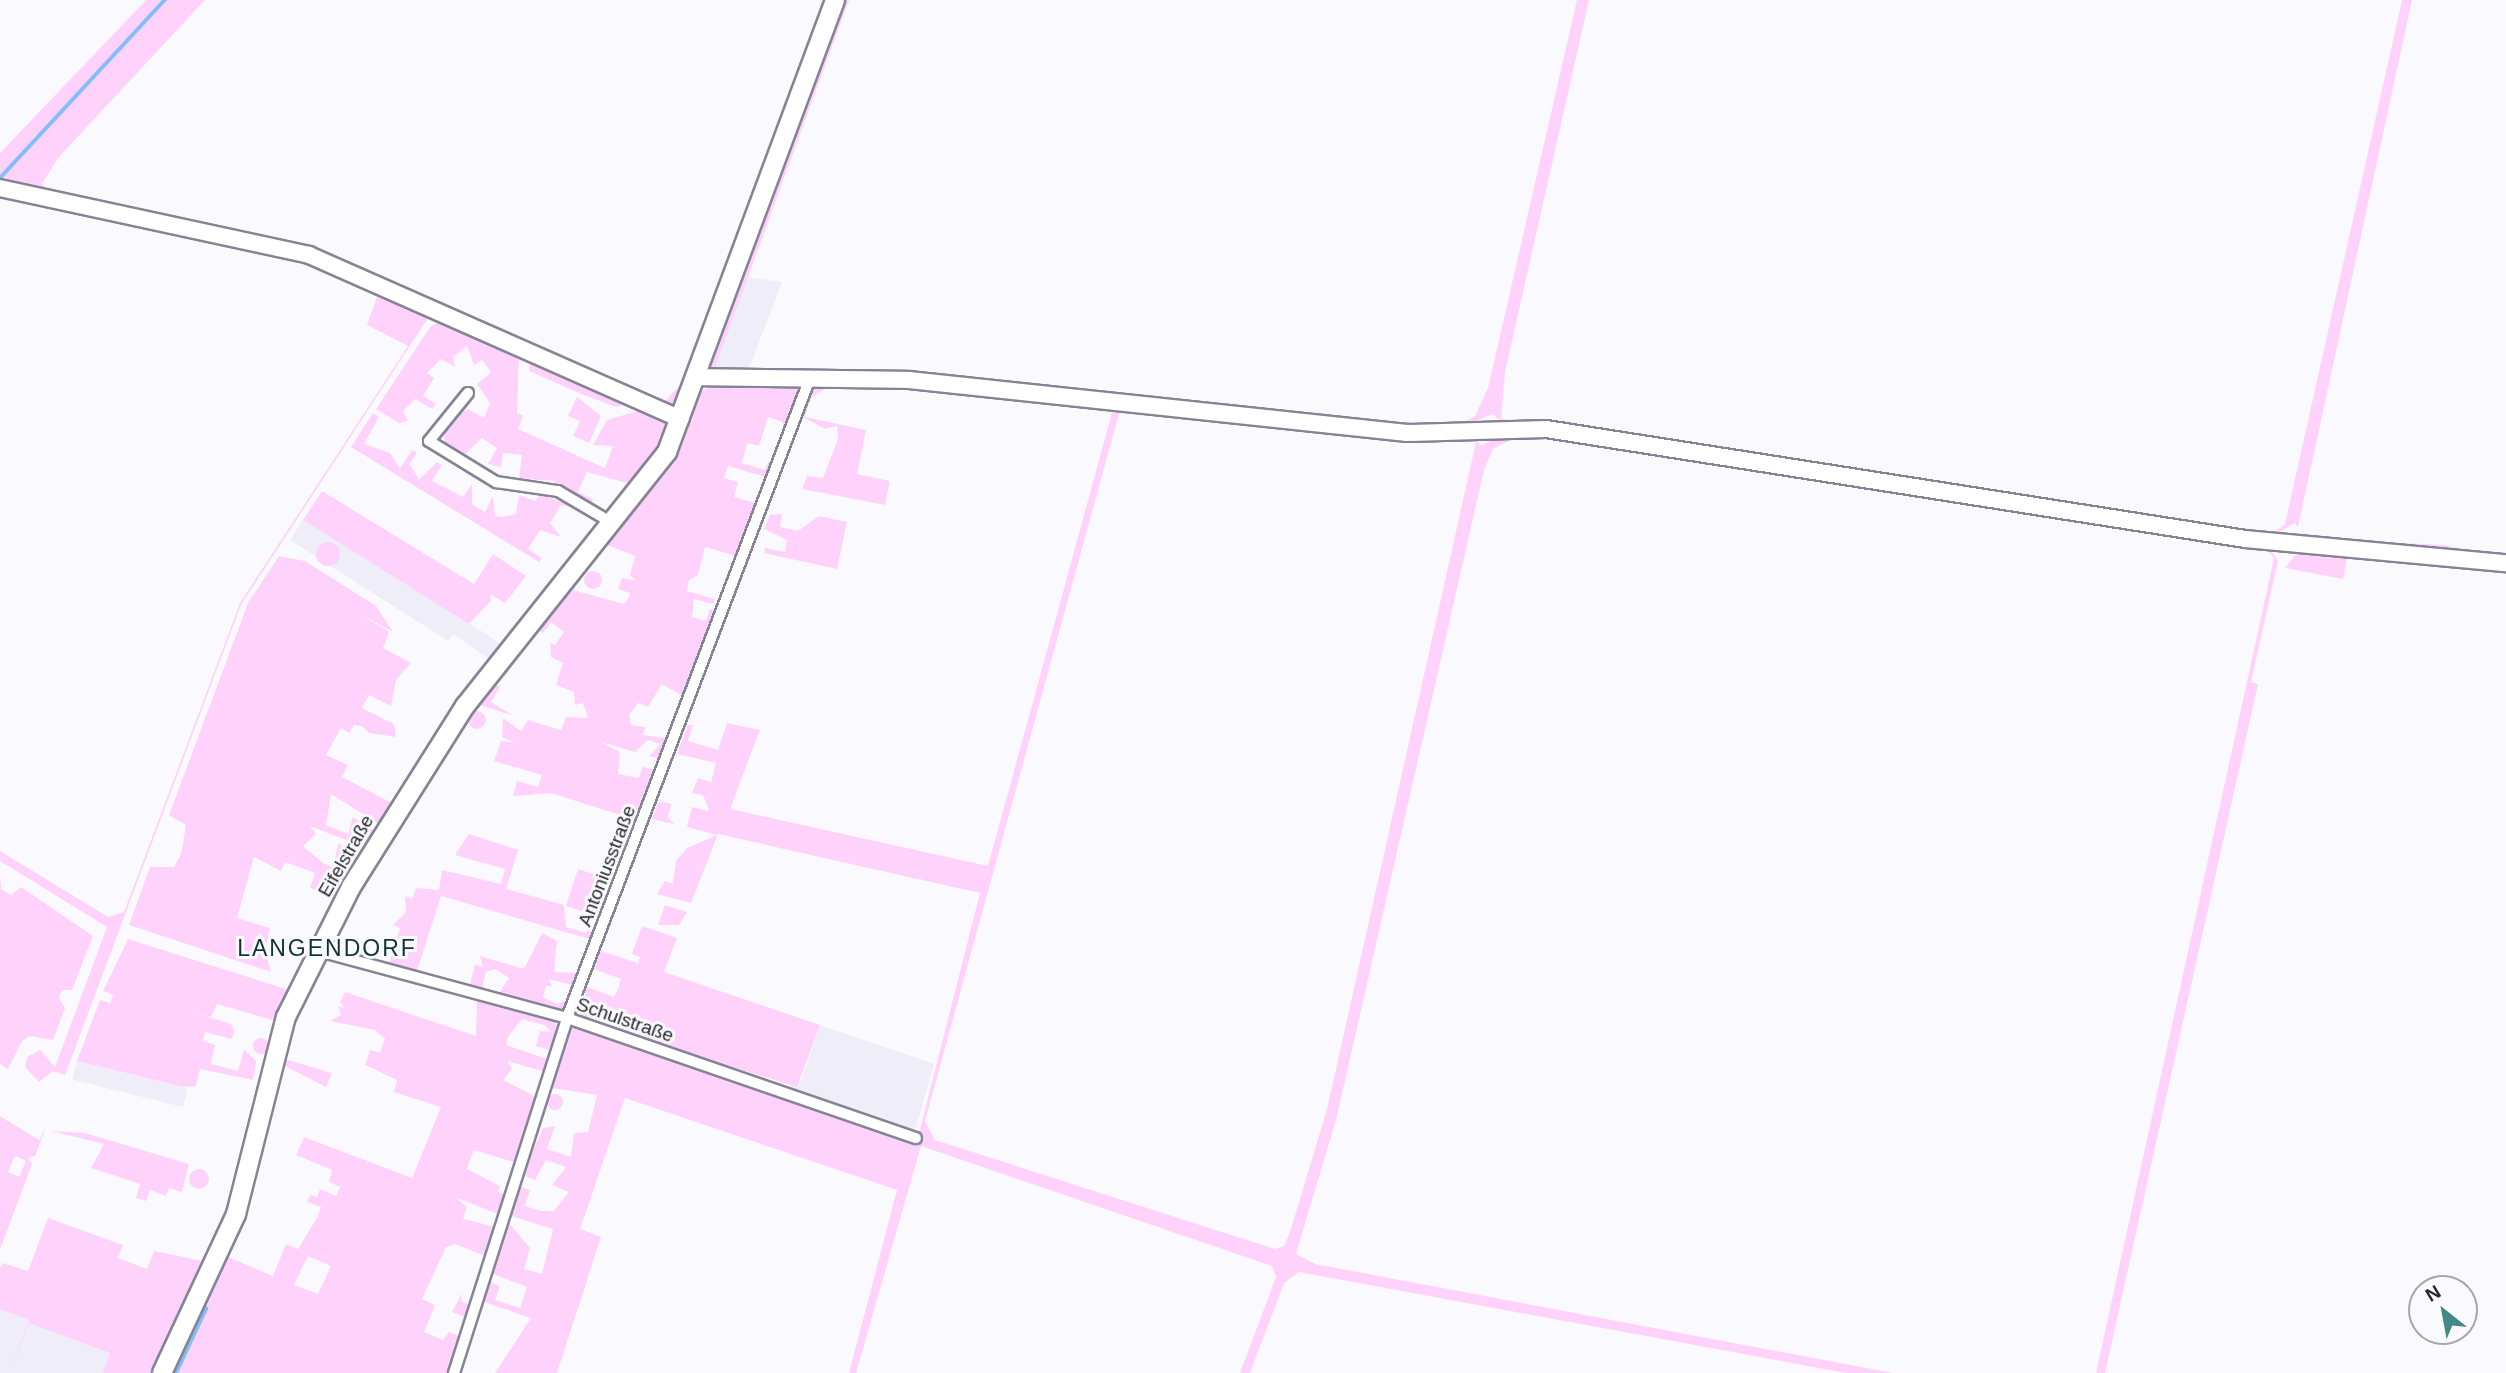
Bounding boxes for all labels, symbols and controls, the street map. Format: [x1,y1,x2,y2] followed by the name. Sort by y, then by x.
[573,802,641,930] street label: Antoniusstraße
[313,811,379,901] street label: Eifelstraße
[238,934,416,962] district label: LANGENDORF
[573,993,677,1047] street label: Schulstraße
[2408,1275,2478,1345] north arrow
[2422,1281,2444,1306] text: N

